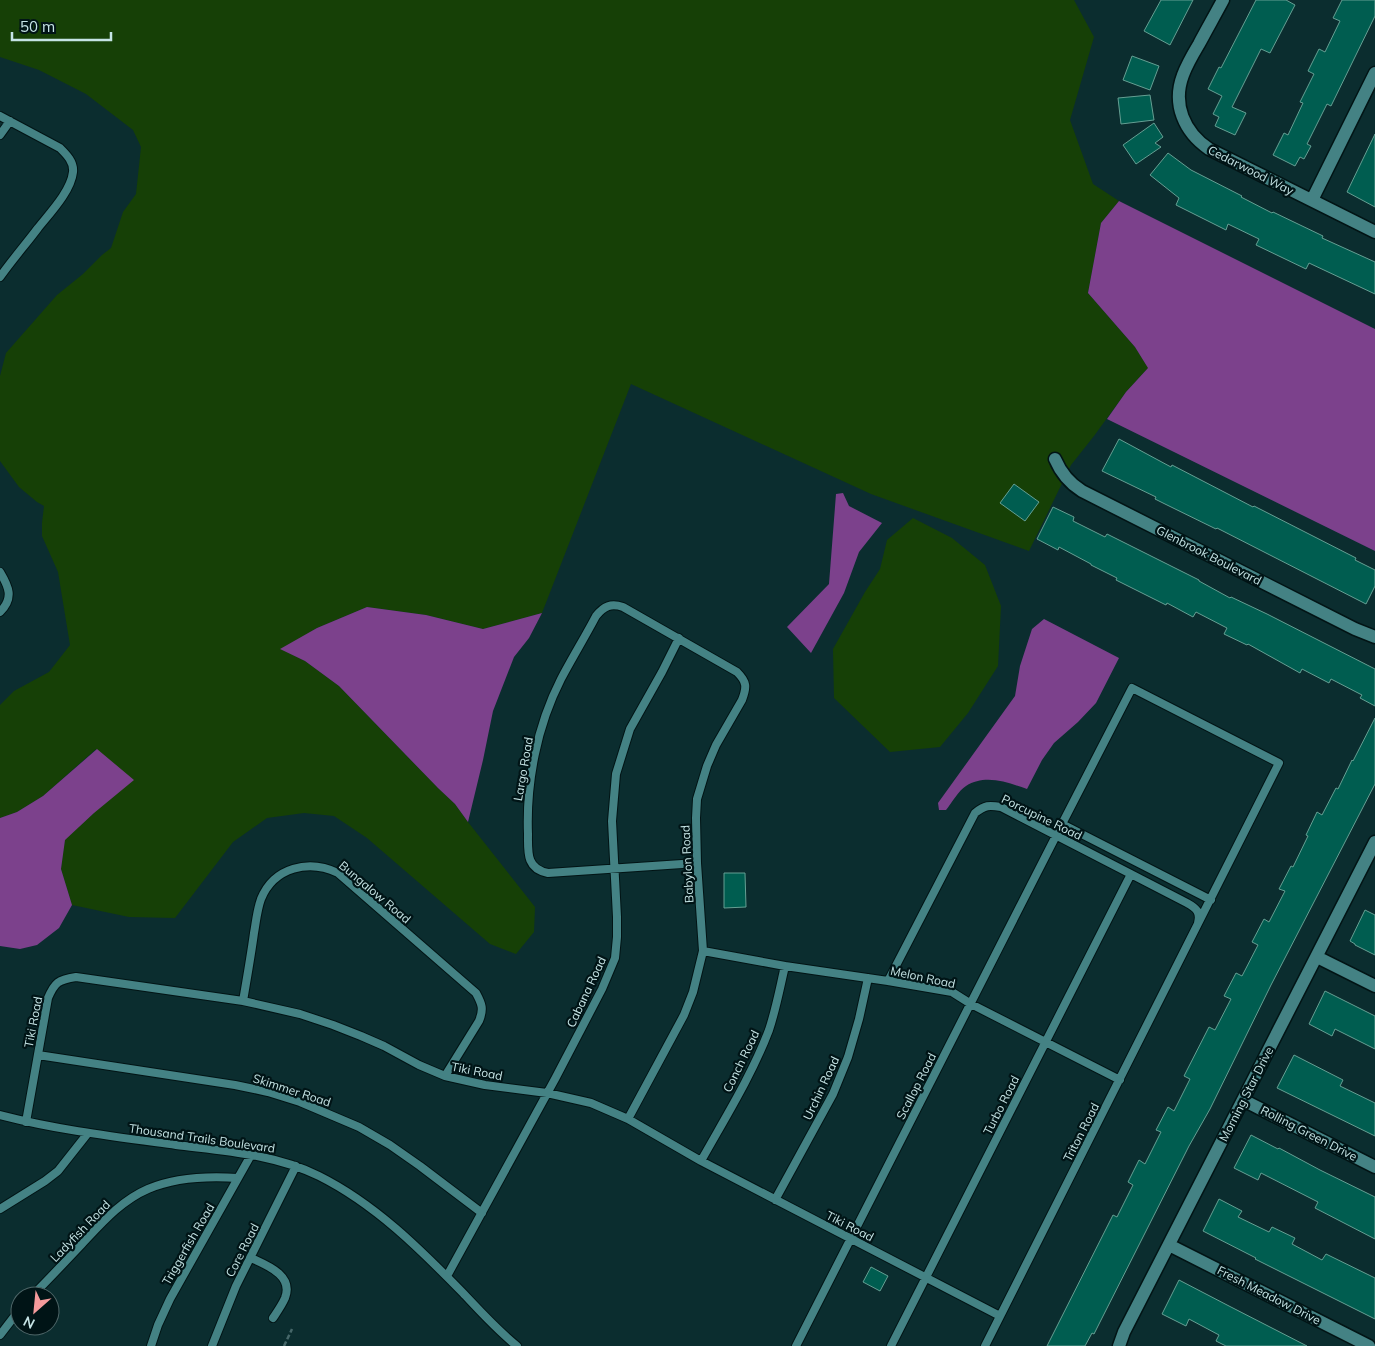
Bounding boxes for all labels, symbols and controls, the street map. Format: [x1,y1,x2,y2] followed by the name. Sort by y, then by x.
[12,10,111,42] scale bar
[20,17,55,36] text: 50 m
[1206,142,1297,198] street label: Cedarwood Way
[1154,522,1264,588] street label: Glenbrook Boulevard
[510,736,536,802] street label: Largo Road
[999,791,1085,843] street label: Porcupine Road
[677,825,697,903] street label: Babylon Road
[336,858,414,926] street label: Bungalow Road
[563,954,609,1030] street label: Cabana Road
[889,963,957,991] street label: Melon Road
[21,995,45,1049] street label: Tiki Road
[720,1028,762,1094] street label: Conch Road
[1216,1044,1276,1144] street label: Morning Star Drive
[893,1050,939,1122] street label: Scallop Road
[800,1054,842,1122] street label: Urchin Road
[450,1059,504,1083] street label: Tiki Road
[251,1070,333,1110] street label: Skimmer Road
[980,1073,1022,1137] street label: Turbo Road
[1060,1100,1102,1164] street label: Triton Road
[1258,1102,1360,1164] street label: Rolling Green Drive
[128,1120,276,1156] street label: Thousand Trails Boulevard
[47,1197,113,1265] street label: Ladyfish Road
[159,1201,217,1287] street label: Triggerfish Road
[824,1208,876,1244] street label: Tiki Road
[222,1221,262,1279] street label: Core Road
[1215,1262,1323,1328] street label: Fresh Meadow Drive
[10,1286,60,1336] north arrow
[20,1312,38,1333] text: N

